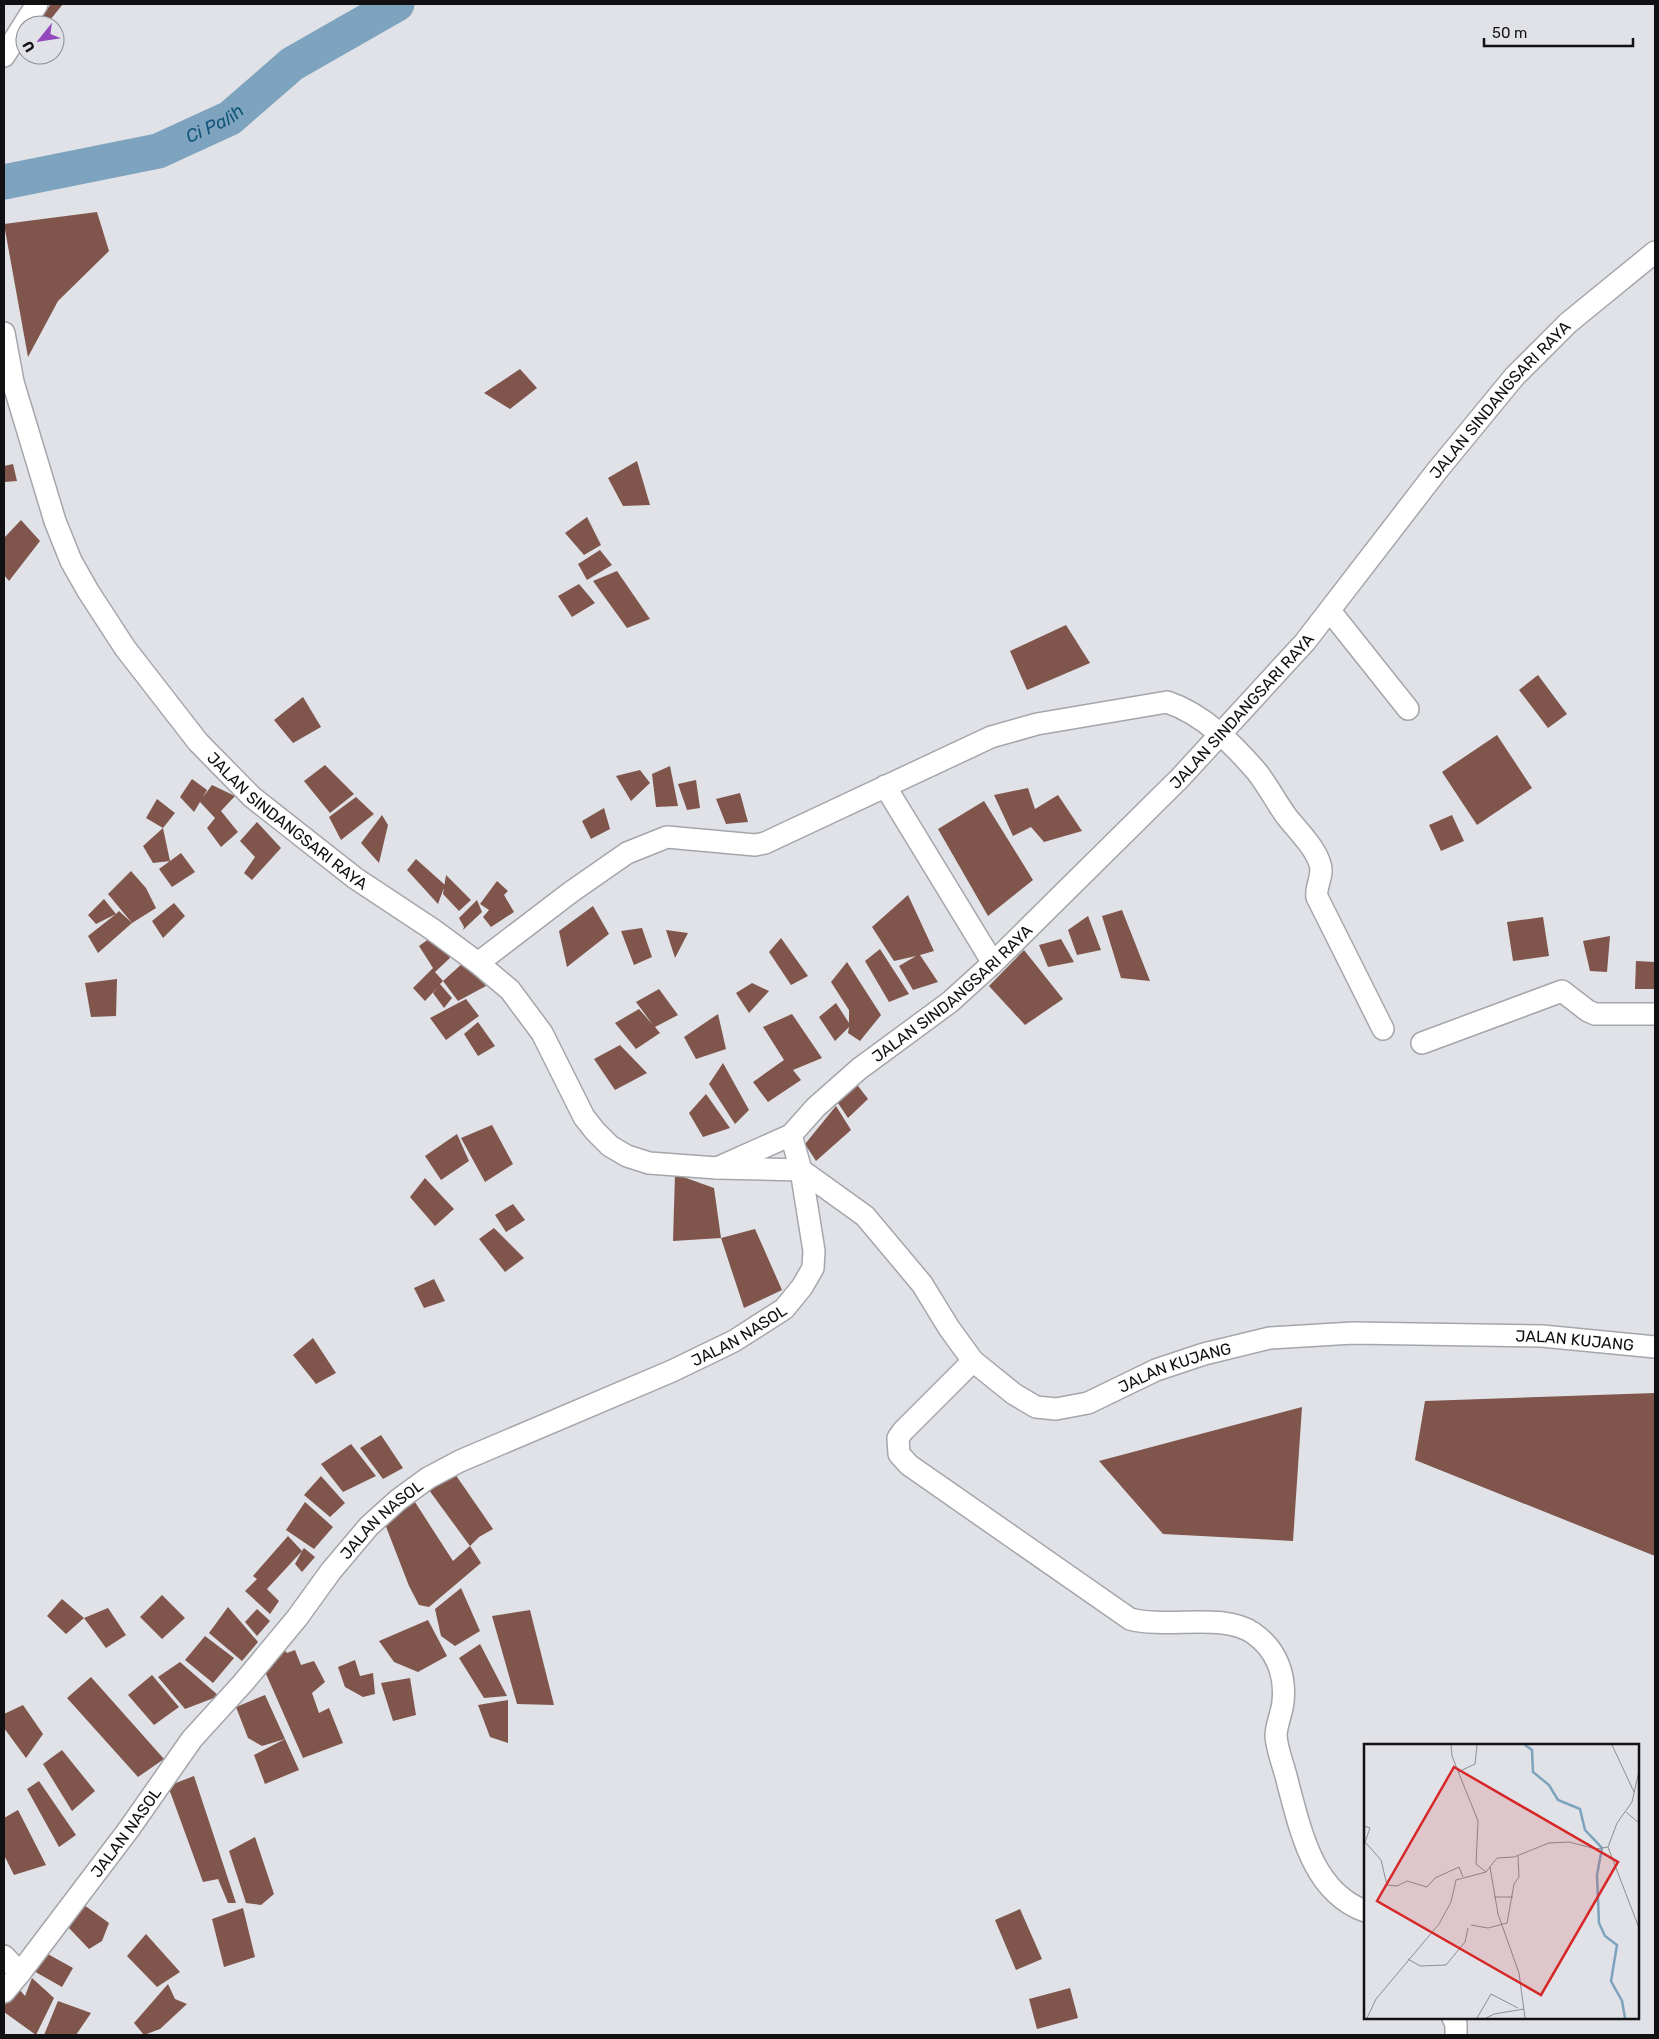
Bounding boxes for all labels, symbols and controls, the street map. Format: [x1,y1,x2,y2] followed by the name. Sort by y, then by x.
[15,15,65,65] north arrow
[1484,15,1633,47] scale bar
[1492,24,1527,42] text: 50 m
[19,38,39,55] text: U
[182,100,249,148] water label: Ci Palih
[1426,317,1575,482] street label: JALAN SINDANGSARI RAYA
[1166,630,1318,793] street label: JALAN SINDANGSARI RAYA
[203,748,371,894] street label: JALAN SINDANGSARI RAYA
[868,921,1036,1066] street label: JALAN SINDANGSARI RAYA
[688,1301,790,1370] street label: JALAN NASOL
[1515,1327,1635,1355] street label: JALAN KUJANG
[1115,1339,1233,1397] street label: JALAN KUJANG
[336,1476,427,1563] street label: JALAN NASOL
[1364,1744,1639,2019] inset map
[87,1784,165,1881] street label: JALAN NASOL

